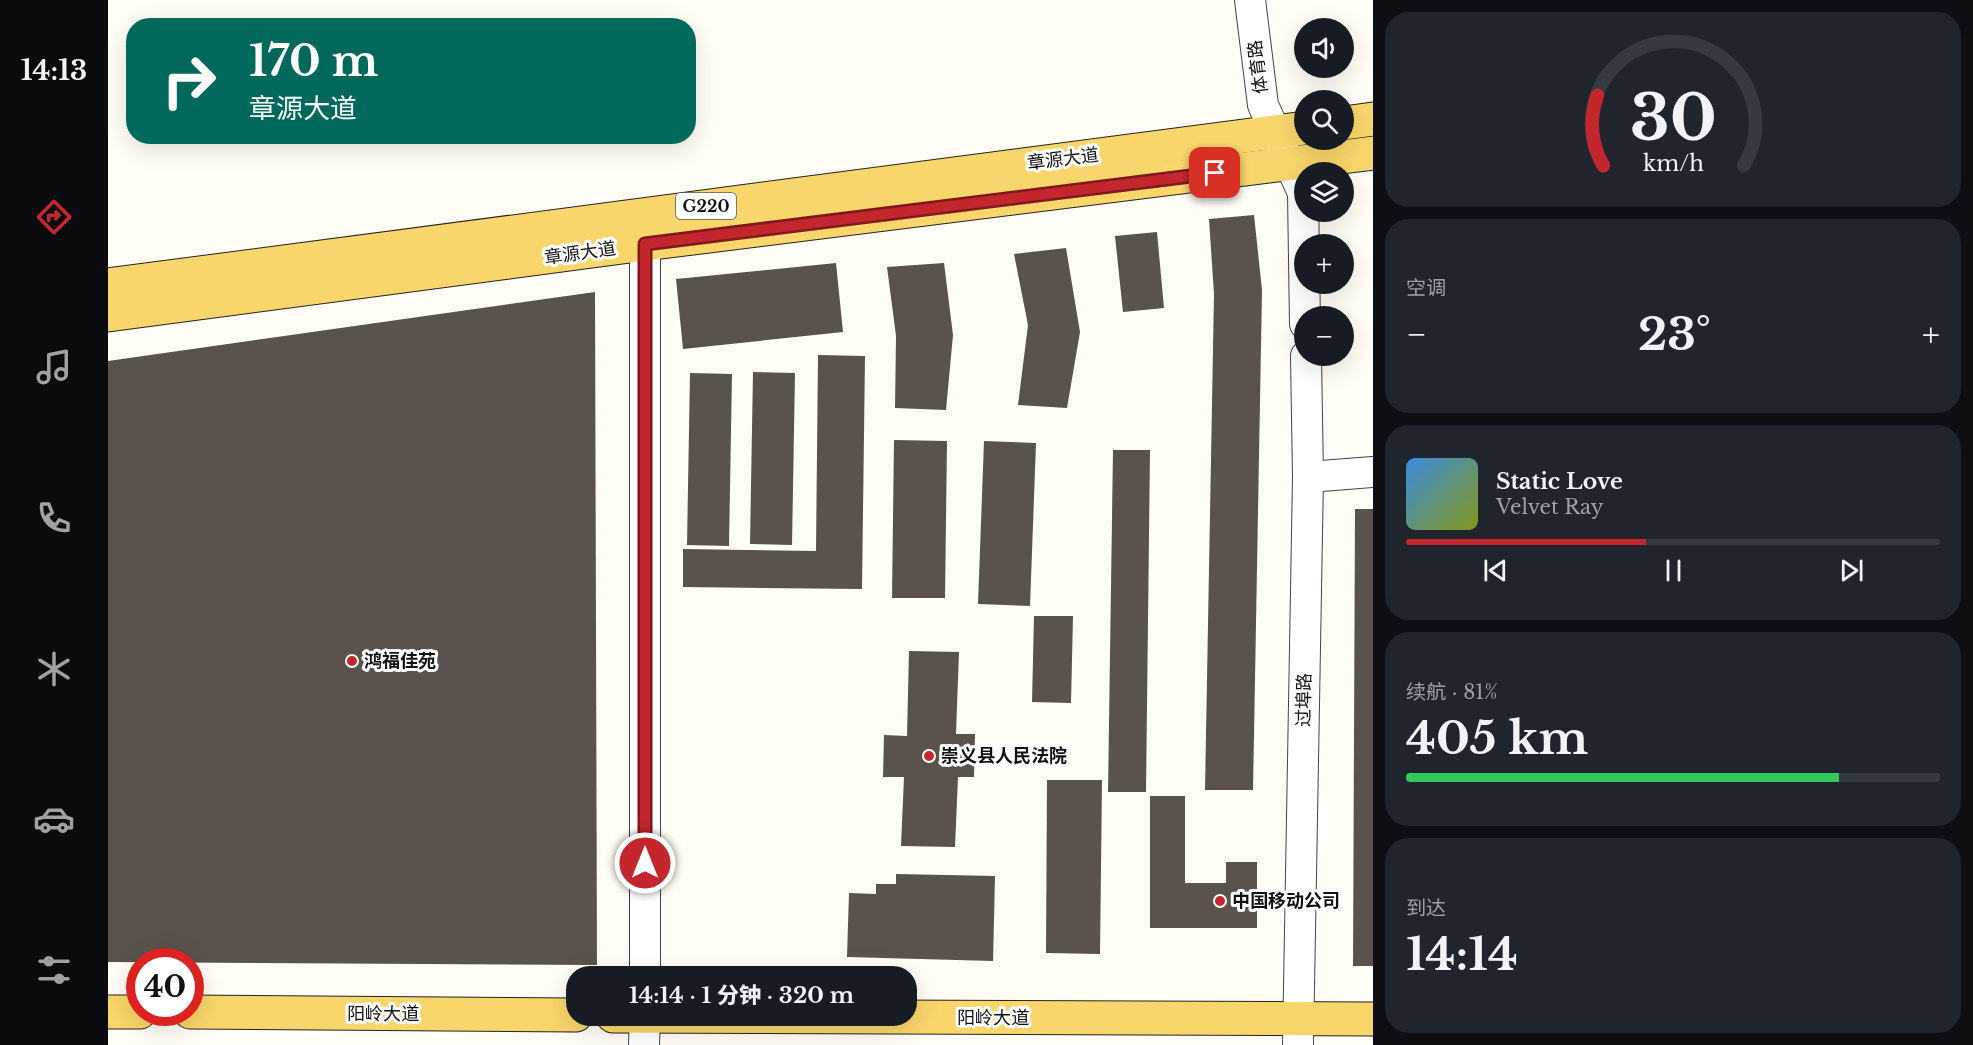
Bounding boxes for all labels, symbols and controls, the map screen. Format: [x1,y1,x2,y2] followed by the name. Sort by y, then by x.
[1294,18,1354,366] map controls
[1294,18,1354,78] button: sound
[249,35,378,87] text: 170 m
[1244,39,1272,95] street label: 体育路
[150,42,228,120] icon: right
[21,54,87,87] text: 14:13
[1630,79,1716,157] text: 30
[1294,90,1354,150] button: search
[249,92,357,125] text: 章源大道
[1026,144,1100,174] street label: 章源大道
[1189,147,1240,198] pin
[1643,151,1704,178] text: km/h
[1198,156,1231,189] icon: arrive
[1294,162,1354,222] button: layers
[676,193,736,219] road number: G220
[33,196,75,238] icon: directions
[1294,234,1354,294] button: +
[543,237,617,269] street label: 章源大道
[1406,276,1446,300] text: 空调
[1294,306,1354,366] button: −
[1638,306,1711,362] text: 23°
[1406,314,1427,355] text: −
[1922,314,1940,355] text: +
[33,346,75,388] icon: music
[1496,468,1623,495] text: Static Love
[1496,495,1604,519] text: Velvet Ray
[33,497,75,539] icon: phone
[1479,554,1512,587] icon: previous
[1657,554,1690,587] icon: pause
[1835,554,1868,587] icon: next
[33,648,75,690] icon: climate
[364,650,436,672] place label: 鸿福佳苑
[345,654,359,668] marker: 鸿福佳苑
[1293,673,1315,727] street label: 过埠路
[1406,680,1498,704] text: 续航 · 81%
[1406,710,1588,766] text: 405 km
[941,745,1067,767] place label: 崇义县人民法院
[922,749,936,763] marker: 崇义县人民法院
[33,798,75,840] icon: car
[613,831,677,895] position arrow
[1232,890,1340,912] place label: 中国移动公司
[1213,894,1227,908] marker: 中国移动公司
[1406,896,1446,920] text: 到达
[1406,926,1518,982] text: 14:14
[126,948,204,1026] speed limit sign: 40
[33,949,75,991] icon: filters
[629,982,854,1009] text: 14:14 · 1 分钟 · 320 m
[347,1003,419,1025] street label: 阳岭大道
[957,1007,1029,1029] street label: 阳岭大道

